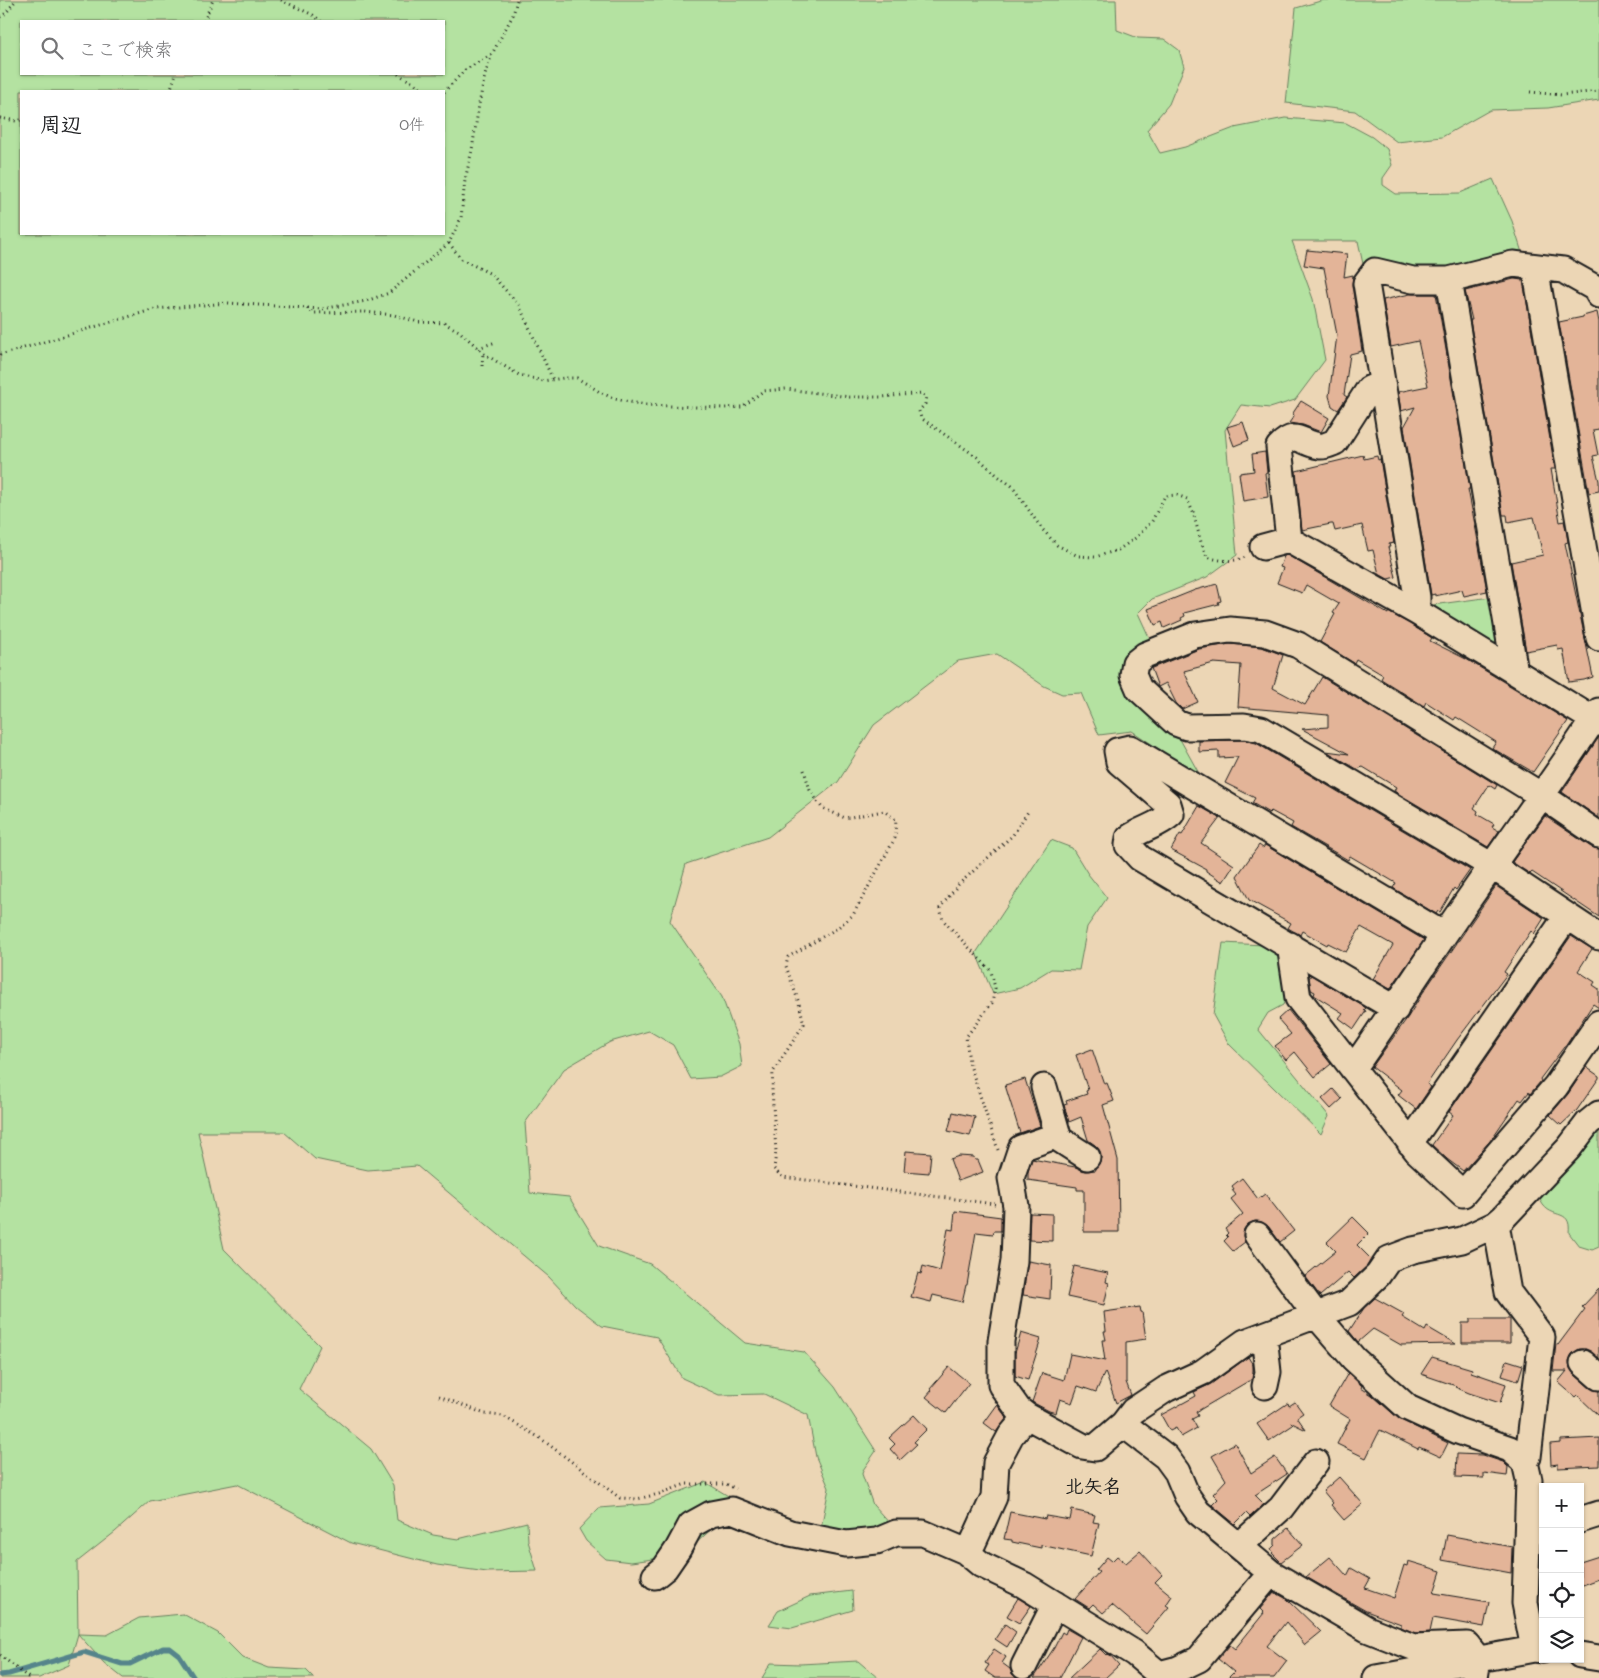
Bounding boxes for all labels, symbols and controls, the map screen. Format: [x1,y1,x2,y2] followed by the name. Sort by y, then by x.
[20,20,445,75] search box
[38,34,66,62] icon: search
[78,36,173,61] text: ここで検索
[40,110,82,137] text: 周辺
[399,113,425,134] text: 0件
[1064,1473,1122,1498] district label: 北矢名
[1539,1483,1584,1663] map controls
[1539,1483,1584,1528] button: +
[1539,1528,1584,1573] button: −
[1539,1573,1584,1618] button: locate
[1539,1618,1584,1663] button: layers

